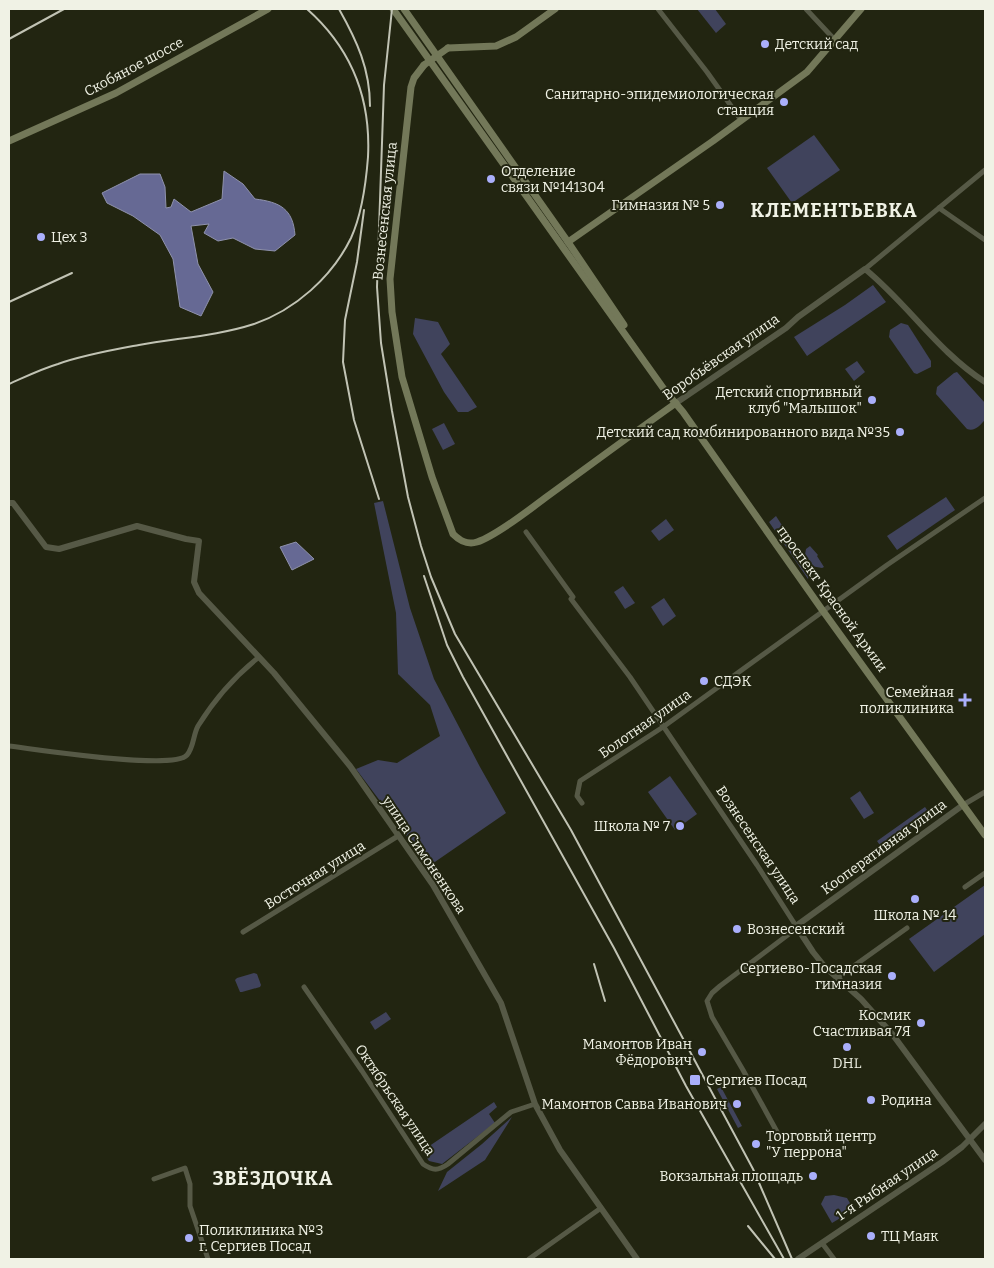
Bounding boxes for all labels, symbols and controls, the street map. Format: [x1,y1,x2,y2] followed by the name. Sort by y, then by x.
[81,34,187,100] street label: Скобяное шоссе
[775,36,859,53] place label: Детский сад
[759,38,771,50] marker: Детский сад
[545,86,774,119] place label: Санитарно-эпидемиологическая станция
[778,96,790,108] marker: Санитарно-эпидемиологическая станция
[369,141,401,281] street label: Вознесенская улица
[501,163,605,196] place label: Отделение связи №141304
[485,173,497,185] marker: Отделение связи №141304
[612,197,710,214] place label: Гимназия № 5
[714,199,726,211] marker: Гимназия № 5
[750,199,918,222] district label: КЛЕМЕНТЬЕВКА
[51,229,87,246] place label: Цех 3
[35,231,47,243] marker: Цех 3
[659,310,783,404] street label: Воробьёвская улица
[716,384,862,417] place label: Детский спортивный клуб "Малышок"
[866,394,878,406] marker: Детский спортивный клуб "Малышок"
[597,424,890,441] place label: Детский сад комбинированного вида №35
[894,426,906,438] marker: Детский сад комбинированного вида №35
[773,523,891,675] street label: проспект Красной Армии
[714,673,751,690] place label: СДЭК
[698,675,710,687] marker: СДЭК
[860,684,954,717] place label: Семейная поликлиника
[596,686,694,762] street label: Болотная улица
[958,693,972,707] marker: Семейная поликлиника
[712,783,804,908] street label: Вознесенская улица
[378,792,470,917] street label: улица Симоненкова
[818,796,950,898] street label: Кооперативная улица
[594,818,670,835] place label: Школа № 7
[674,820,686,832] marker: Школа № 7
[262,837,369,913] street label: Восточная улица
[909,893,921,905] marker: Школа № 14
[873,907,957,924] place label: Школа № 14
[747,921,845,938] place label: Вознесенский
[731,923,743,935] marker: Вознесенский
[740,960,882,993] place label: Сергиево-Посадская гимназия
[886,970,898,982] marker: Сергиево-Посадская гимназия
[813,1007,912,1040] place label: Космик Счастливая 7Я
[915,1017,927,1029] marker: Космик Счастливая 7Я
[583,1036,692,1069] place label: Мамонтов Иван Фёдорович
[351,1041,439,1159] street label: Октябрьская улица
[841,1041,853,1053] marker: DHL
[696,1046,708,1058] marker: Мамонтов Иван Фёдорович
[833,1055,862,1072] place label: DHL
[706,1072,807,1089] place label: Сергиев Посад
[688,1073,702,1087] marker: Сергиев Посад
[881,1092,932,1109] place label: Родина
[865,1094,877,1106] marker: Родина
[542,1096,727,1113] place label: Мамонтов Савва Иванович
[731,1098,743,1110] marker: Мамонтов Савва Иванович
[766,1128,876,1161] place label: Торговый центр "У перрона"
[750,1138,762,1150] marker: Торговый центр "У перрона"
[833,1144,941,1224] street label: 1-я Рыбная улица
[213,1166,333,1190] district label: ЗВЁЗДОЧКА
[659,1168,803,1185] place label: Вокзальная площадь
[807,1170,819,1182] marker: Вокзальная площадь
[199,1222,323,1255] place label: Поликлиника №3 г. Сергиев Посад
[881,1228,939,1245] place label: ТЦ Маяк
[865,1230,877,1242] marker: ТЦ Маяк
[183,1232,195,1244] marker: Поликлиника №3 г. Сергиев Посад

